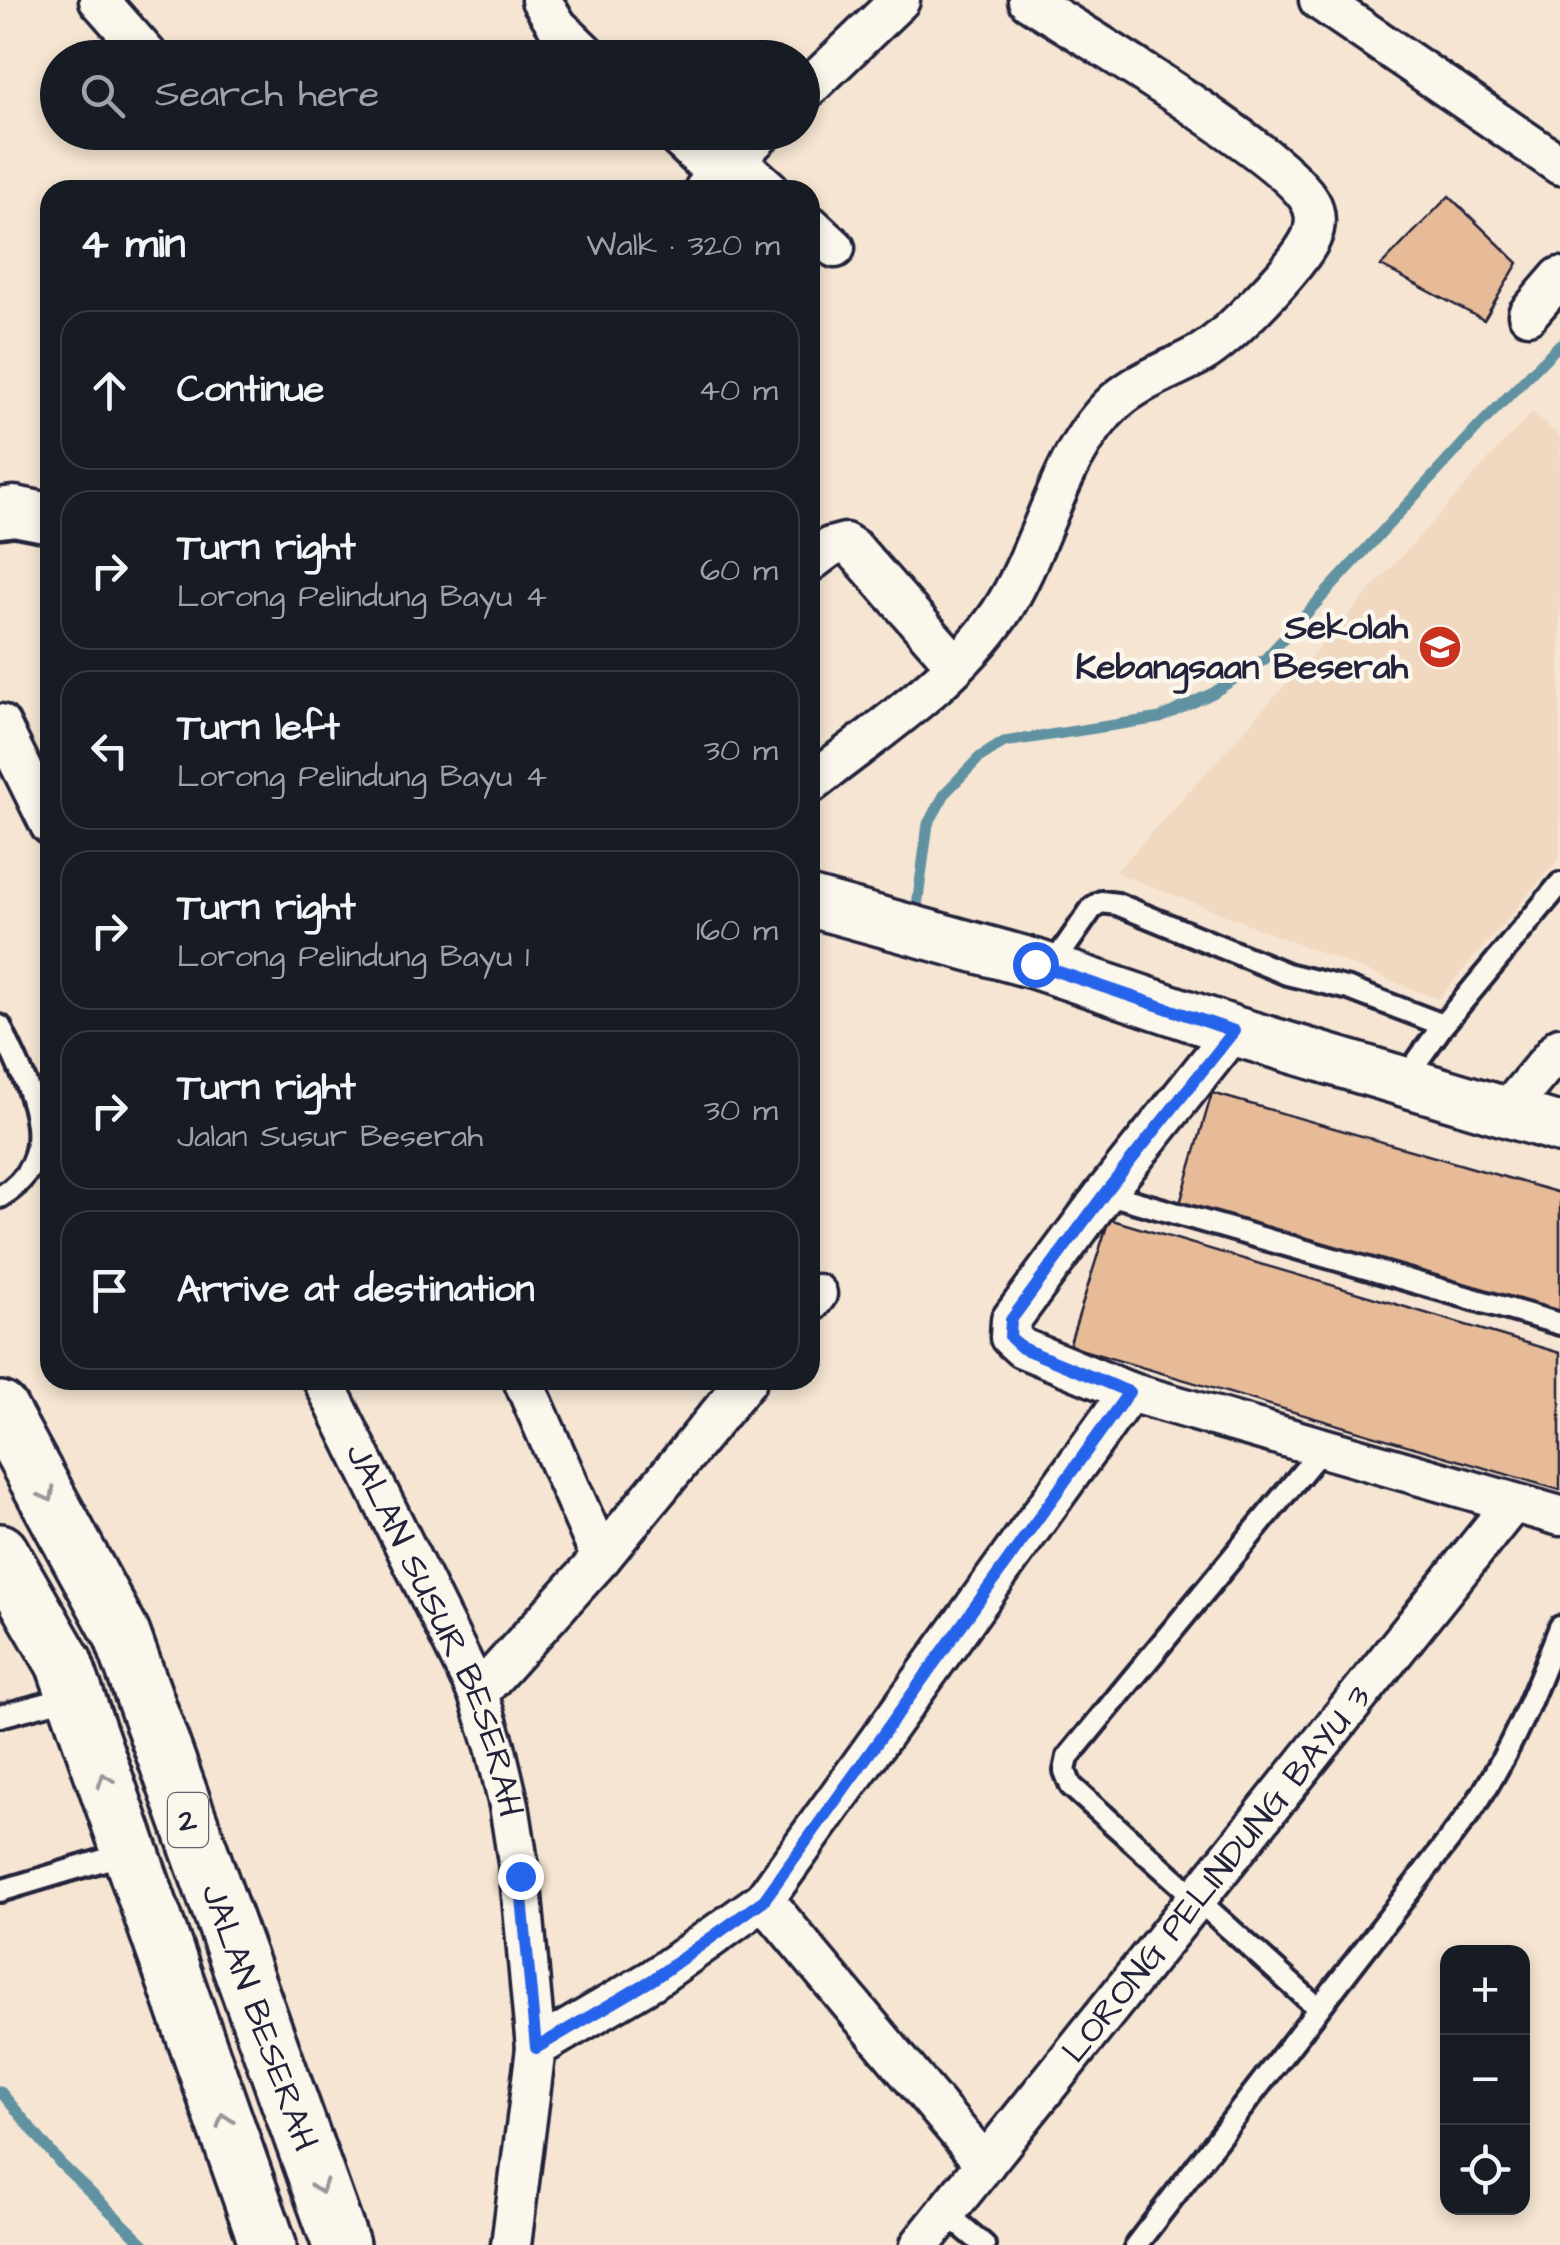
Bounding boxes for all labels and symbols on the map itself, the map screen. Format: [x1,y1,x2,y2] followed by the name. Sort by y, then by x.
[1075,603,1409,694] place label: Sekolah Kebangsaan Beserah
[1417,624,1463,670] school or university icon: Sekolah Kebangsaan Beserah
[1013,942,1059,988] route start
[333,1434,535,1820] street label: JALAN SUSUR BESERAH
[35,1485,55,1503] one-way arrow
[1050,1675,1383,2073] street label: LORONG PELINDUNG BAYU 3
[96,1773,116,1790] one-way arrow
[168,1793,208,1847] road number: 2
[498,1854,544,1900] route end
[189,1877,330,2158] street label: JALAN BESERAH
[215,2113,236,2130] one-way arrow
[308,2178,329,2195] one-way arrow

